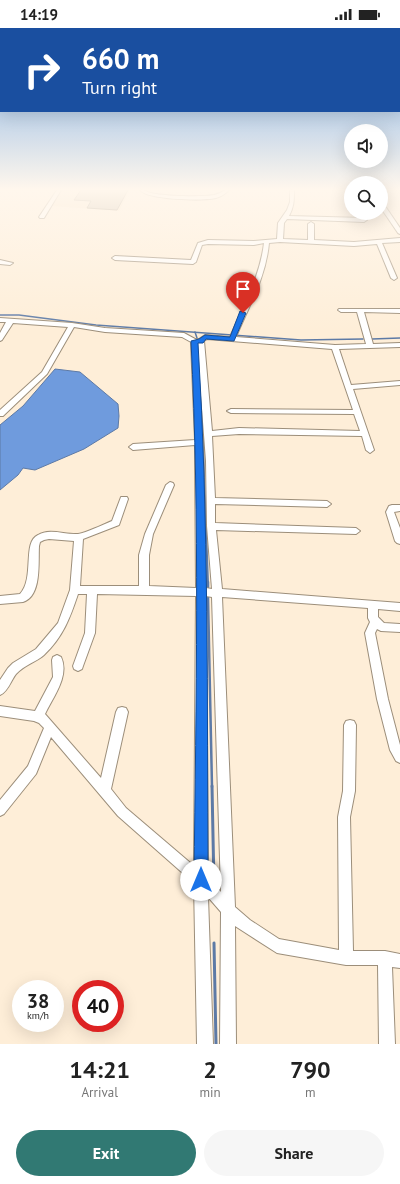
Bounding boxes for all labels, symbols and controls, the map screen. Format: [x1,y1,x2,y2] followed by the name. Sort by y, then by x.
[20,5,58,24] text: 14:19
[82,40,159,77] text: 660 m
[16,44,68,96] icon: right
[82,76,157,99] text: Turn right
[344,124,388,220] map controls
[344,124,388,168] button: sound
[344,176,388,220] button: search
[226,272,260,313] pin
[232,278,254,300] icon: arrive
[180,859,222,901] position arrow
[72,980,124,1032] speed limit sign: 40
[27,988,49,1014] text: 38
[27,1009,49,1022] text: km/h
[69,1054,130,1085] text: 14:21
[203,1054,217,1085] text: 2
[290,1054,331,1085] text: 790
[82,1084,118,1101] text: Arrival
[199,1084,221,1101] text: min
[305,1084,316,1101] text: m
[16,1130,196,1176] button: Exit
[204,1130,384,1176] button: Share

